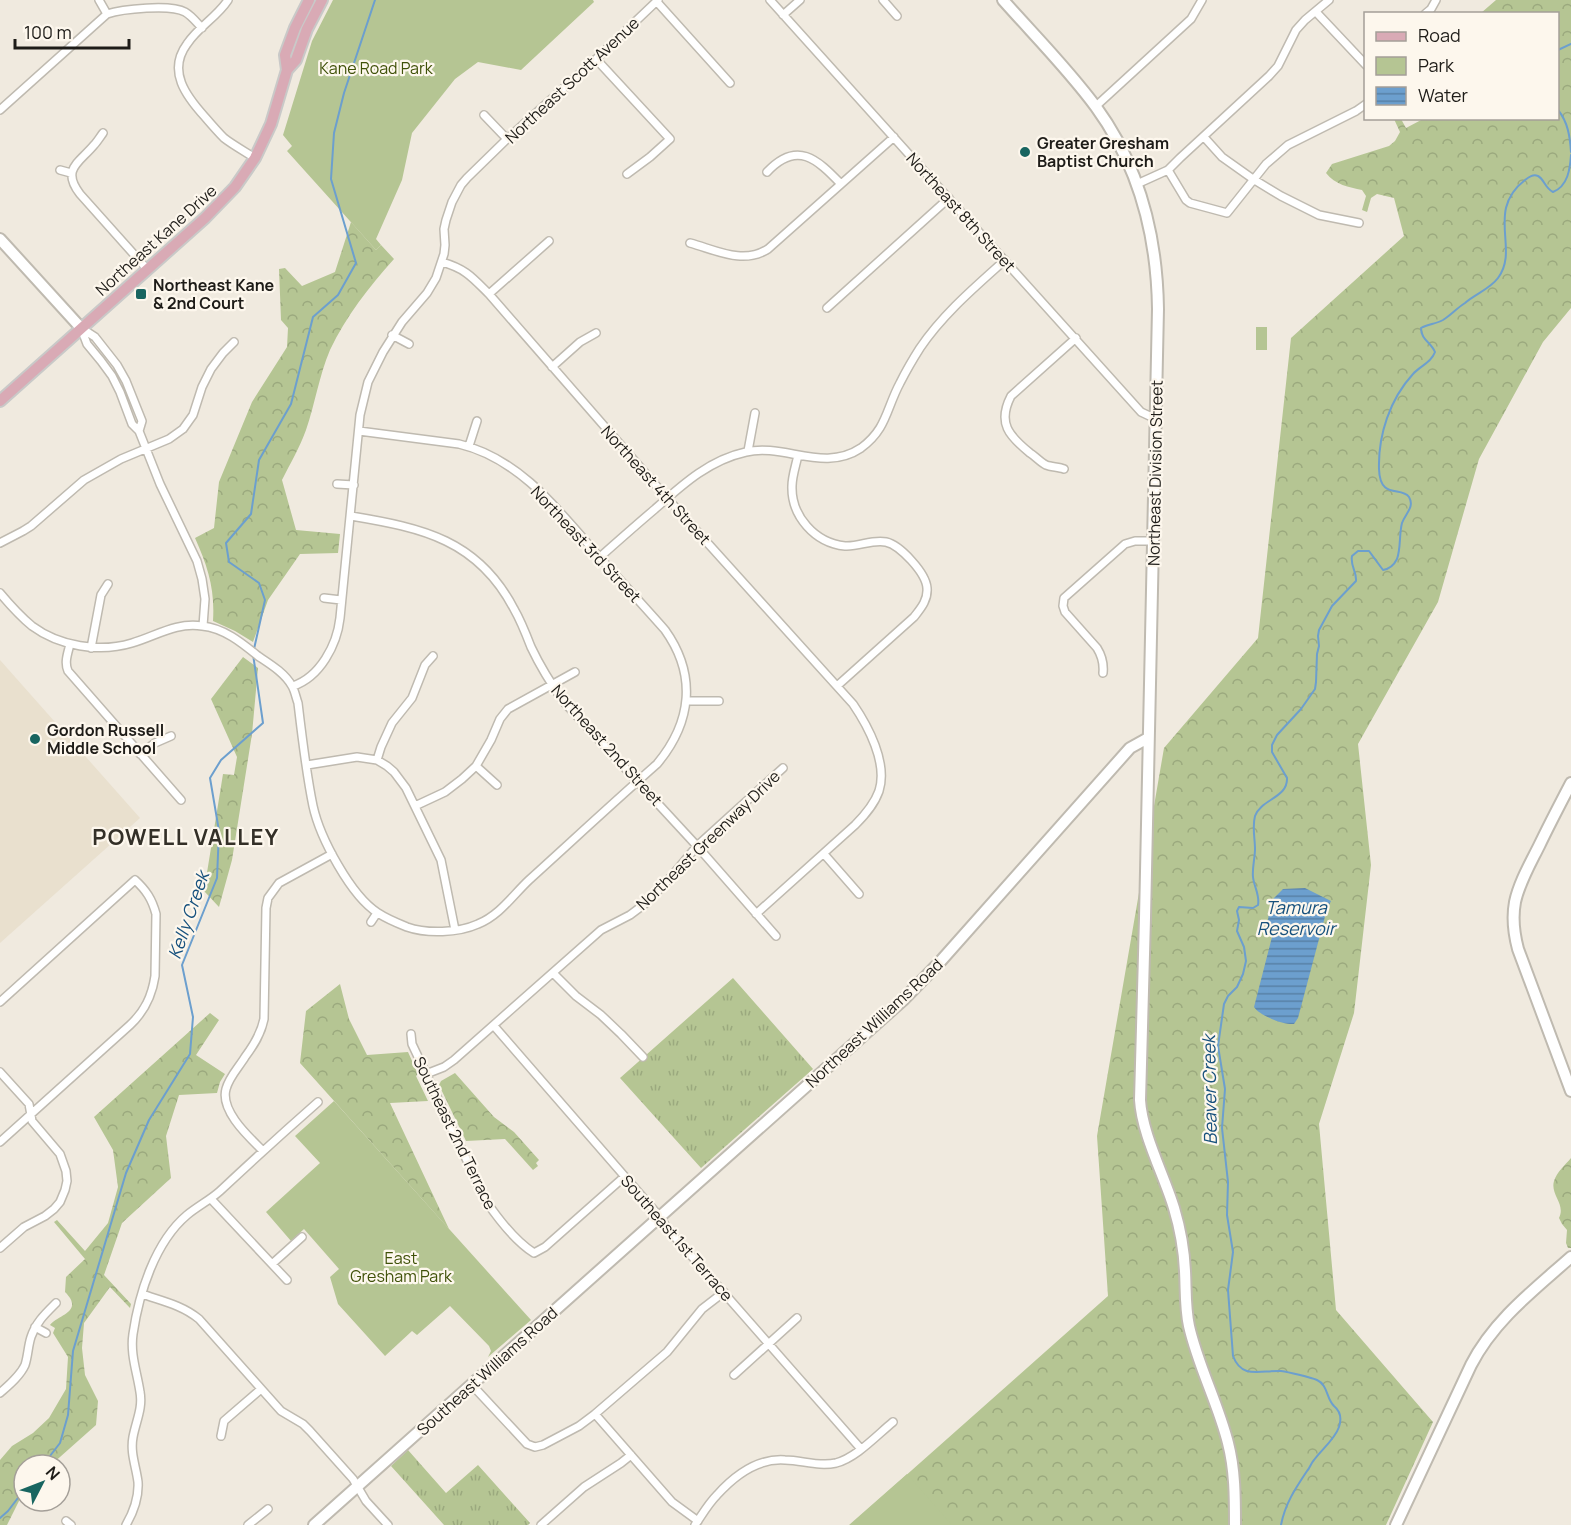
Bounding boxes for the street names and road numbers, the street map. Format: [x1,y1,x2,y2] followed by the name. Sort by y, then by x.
[500,12,644,148] street label: Northeast Scott Avenue
[901,148,1021,276] street label: Northeast 8th Street
[91,180,221,300] street label: Northeast Kane Drive
[1142,380,1168,566] street label: Northeast Division Street
[596,421,716,549] street label: Northeast 4th Street
[526,481,646,607] street label: Northeast 3rd Street
[546,680,668,810] street label: Northeast 2nd Street
[631,765,785,915] street label: Northeast Greenway Drive
[801,954,947,1092] street label: Northeast Williams Road
[408,1053,502,1213] street label: Southeast 2nd Terrace
[616,1170,738,1306] street label: Southeast 1st Terrace
[412,1302,562,1440] street label: Southeast Williams Road

